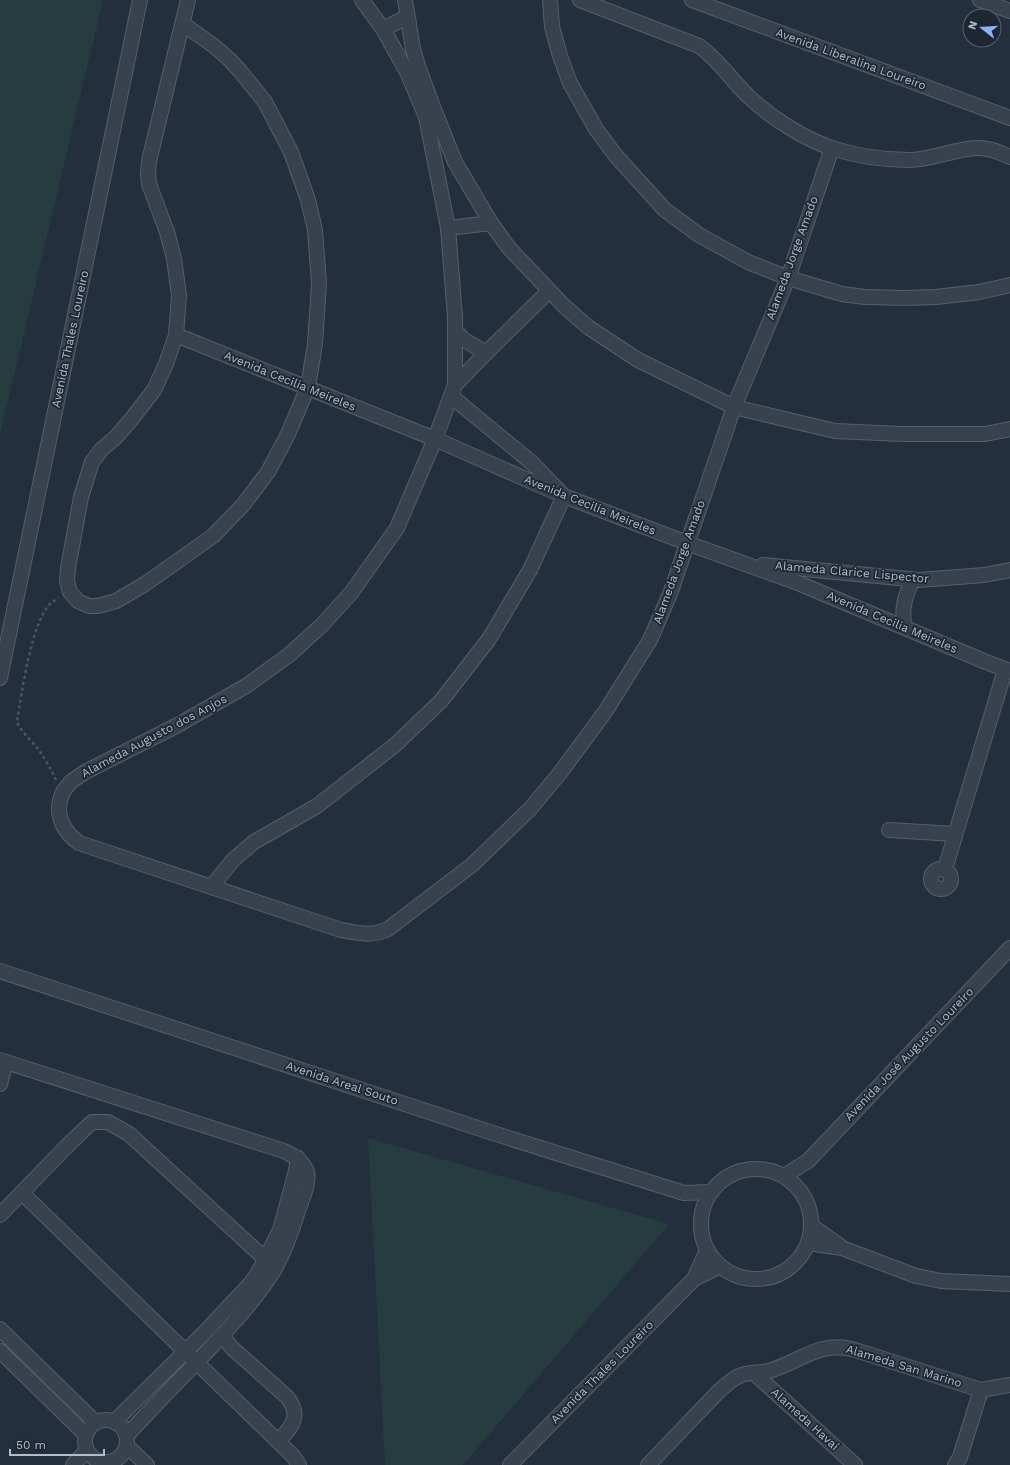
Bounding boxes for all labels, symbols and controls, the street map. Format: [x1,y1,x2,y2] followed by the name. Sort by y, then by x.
[962,8,1002,48] north arrow
[966,19,980,31] text: N
[774,25,928,93] street label: Avenida Liberalina Loureiro
[763,194,821,322] street label: Alameda Jorge Amado
[49,269,91,409] street label: Avenida Thales Loureiro
[222,348,358,414] street label: Avenida Cecilia Meireles
[522,472,658,538] street label: Avenida Cecilia Meireles
[650,498,708,626] street label: Alameda Jorge Amado
[774,558,930,586] street label: Alameda Clarice Lispector
[824,588,960,656] street label: Avenida Cecilia Meireles
[79,692,229,780] street label: Alameda Augusto dos Anjos
[841,984,977,1124] street label: Avenida José Augusto Loureiro
[284,1058,400,1108] street label: Avenida Areal Souto
[548,1318,656,1426] street label: Avenida Thales Loureiro
[844,1342,964,1390] street label: Alameda San Marino
[768,1385,842,1453] street label: Alameda Havaí
[10,1431,104,1457] scale bar
[16,1438,46,1452] text: 50 m

